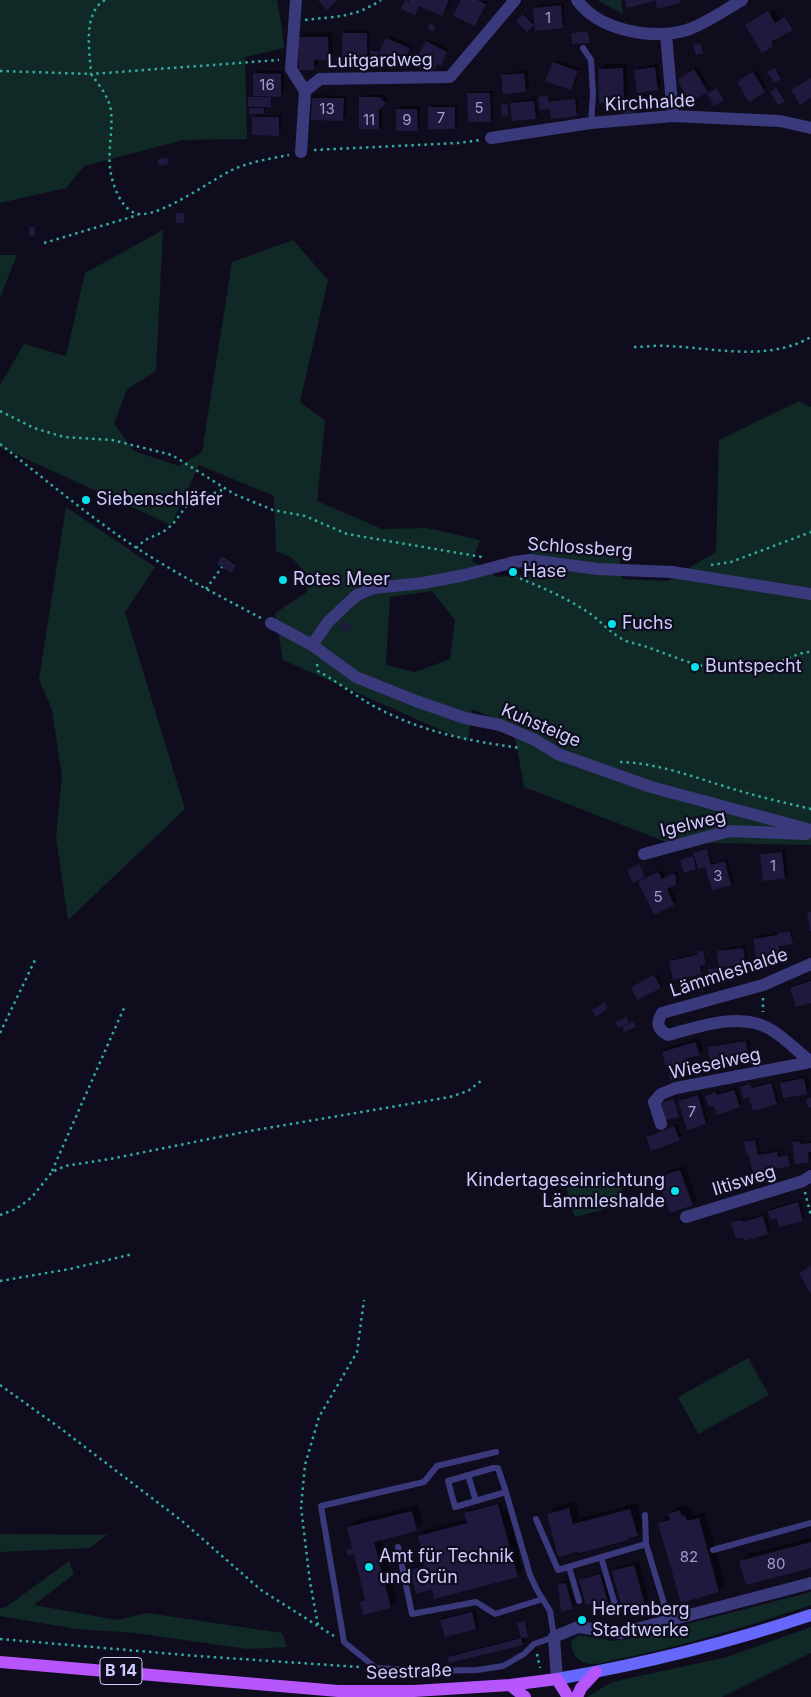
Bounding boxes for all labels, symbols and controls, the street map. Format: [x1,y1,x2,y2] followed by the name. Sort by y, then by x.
[545,9,551,27] house number: 1
[327,49,433,73] street label: Luitgardweg
[259,76,275,94] house number: 16
[604,90,696,116] street label: Kirchhalde
[474,99,484,117] house number: 5
[319,100,335,118] house number: 13
[437,109,445,127] house number: 7
[363,111,375,129] house number: 11
[402,111,412,129] house number: 9
[96,489,223,511] place label: Siebenschläfer
[80,494,92,506] marker: Siebenschläfer
[527,534,633,562] street label: Schlossberg
[523,561,566,583] place label: Hase
[507,566,519,578] marker: Hase
[293,569,390,591] place label: Rotes Meer
[277,574,289,586] marker: Rotes Meer
[622,613,673,635] place label: Fuchs
[606,618,618,630] marker: Fuchs
[705,656,802,678] place label: Buntspecht
[689,661,701,673] marker: Buntspecht
[498,700,584,752] street label: Kuhsteige
[658,806,728,842] street label: Igelweg
[770,857,776,875] house number: 1
[713,867,723,885] house number: 3
[653,888,663,906] house number: 5
[667,944,791,1002] street label: Lämmleshalde
[667,1044,763,1084] street label: Wieselweg
[688,1103,696,1121] house number: 7
[710,1161,778,1201] street label: Iltisweg
[466,1170,665,1212] place label: Kindertageseinrichtung Lämmleshalde
[669,1185,681,1197] marker: Kindertageseinrichtung Lämmleshalde
[379,1546,514,1588] place label: Amt für Technik und Grün
[680,1548,698,1566] house number: 82
[767,1555,785,1573] house number: 80
[363,1561,375,1573] marker: Amt für Technik und Grün
[592,1599,690,1642] place label: Herrenberg Stadtwerke
[576,1614,588,1626] marker: Herrenberg Stadtwerke
[100,1658,142,1684] road number: B 14
[365,1660,453,1684] street label: Seestraße

